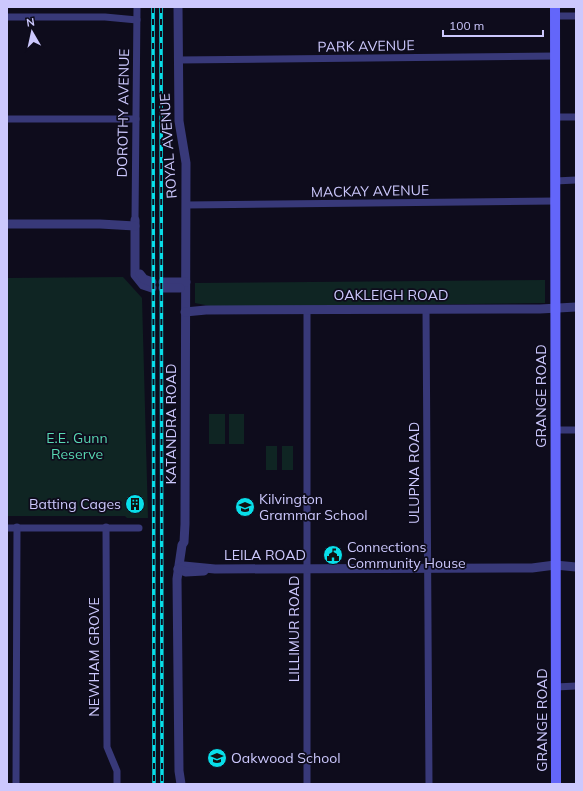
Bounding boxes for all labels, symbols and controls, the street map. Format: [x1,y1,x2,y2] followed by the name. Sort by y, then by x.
[12,12,52,52] north arrow
[443,12,543,38] scale bar
[25,15,36,30] text: N
[449,18,484,33] text: 100 m
[317,36,415,56] street label: PARK AVENUE
[113,48,133,178] street label: DOROTHY AVENUE
[155,93,181,199] street label: ROYAL AVENUE
[311,181,429,201] street label: MACKAY AVENUE
[334,286,448,304] street label: OAKLEIGH ROAD
[532,344,550,448] street label: GRANGE ROAD
[162,364,180,484] street label: KATANDRA ROAD
[405,422,423,524] street label: ULUPNA ROAD
[46,429,108,463] park label: E.E. Gunn Reserve
[259,490,368,524] place label: Kilvington Grammar School
[124,493,146,515] building icon: Batting Cages
[29,495,121,513] place label: Batting Cages
[234,496,256,518] school or university icon: Kilvington Grammar School
[347,538,466,572] place label: Connections Community House
[322,544,344,566] public building icon: Connections Community House
[224,546,306,564] street label: LEILA ROAD
[285,576,303,682] street label: LILLIMUR ROAD
[85,597,103,717] street label: NEWHAM GROVE
[533,668,551,772] street label: GRANGE ROAD
[206,747,228,769] school or university icon: Oakwood School
[231,749,340,767] place label: Oakwood School

